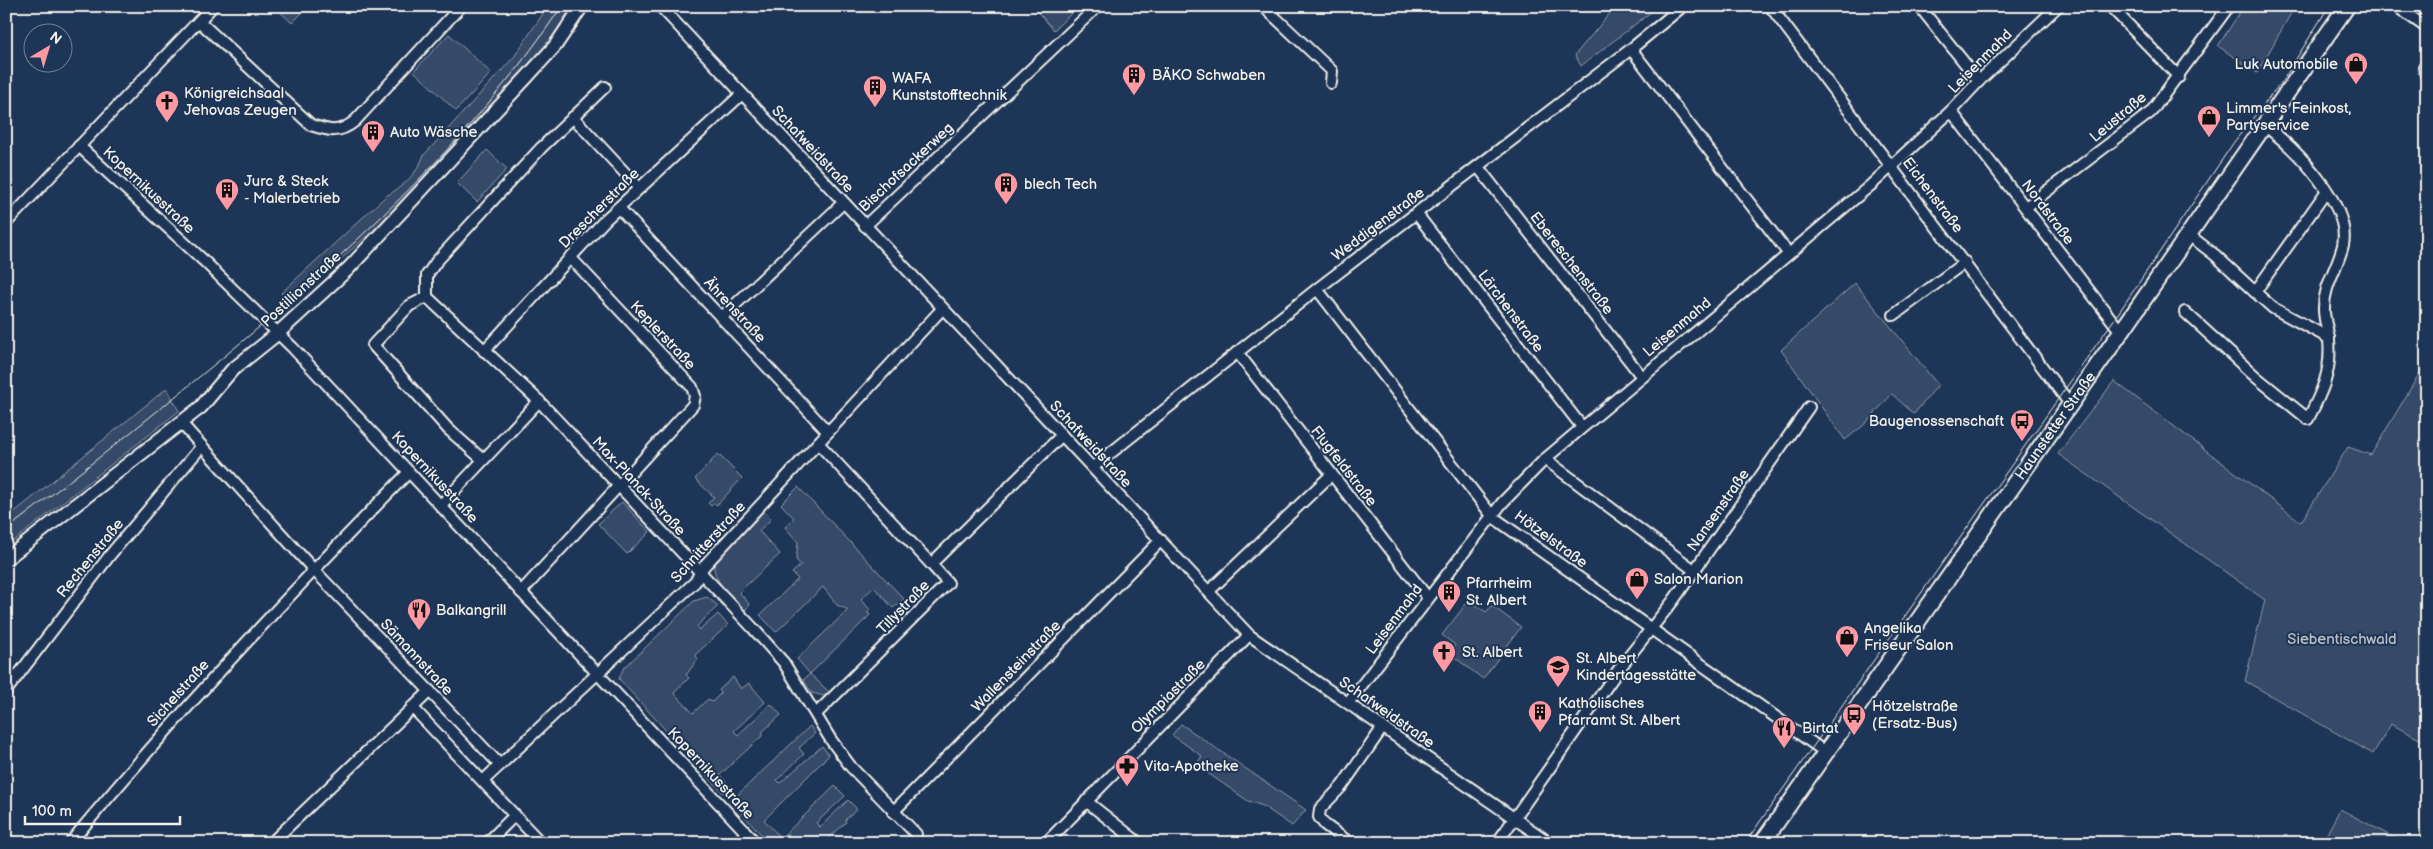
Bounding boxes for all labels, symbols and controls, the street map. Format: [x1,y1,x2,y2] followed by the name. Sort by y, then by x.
[22,22,72,72] north arrow
[1944,25,2016,97] street label: Leisenmahd
[46,28,65,48] text: N
[2343,51,2369,85] shop icon: Luk Automobile
[2235,55,2338,74] place label: Luk Automobile
[1121,62,1147,96] building icon: BÄKO Schwaben
[1152,66,1266,85] place label: BÄKO Schwaben
[892,69,1008,105] place label: WAFA Kunststofftechnik
[862,74,888,108] building icon: WAFA Kunststofftechnik
[184,84,297,120] place label: Königreichsaal Jehovas Zeugen
[2086,88,2151,147] street label: Leustraße
[154,89,180,123] church icon: Königreichsaal Jehovas Zeugen
[2226,99,2352,135] place label: Limmer's Feinkost, Partyservice
[767,102,858,197] street label: Schafweidstraße
[2196,104,2222,138] shop icon: Limmer's Feinkost, Partyservice
[855,118,958,216] street label: Bischofsackerweg
[360,119,386,153] building icon: Auto Wäsche
[390,123,478,142] place label: Auto Wäsche
[99,143,199,238] street label: Kopernikusstraße
[1898,154,1967,237] street label: Eichenstraße
[555,164,644,252] street label: Drescherstraße
[993,171,1019,205] building icon: blech Tech
[244,172,341,208] place label: Jurc & Steck - Malerbetrieb
[1024,175,1097,194] place label: blech Tech
[2017,176,2078,249] street label: Nordstraße
[214,177,240,211] building icon: Jurc & Steck - Malerbetrieb
[1328,183,1429,265] street label: Weddigenstraße
[1526,208,1618,319] street label: Ebereschenstraße
[257,247,346,331] street label: Postillionstraße
[1473,266,1548,356] street label: Lärchenstraße
[699,274,770,347] street label: Ährenstraße
[1639,293,1715,361] street label: Leisenmahd
[626,297,700,374] street label: Keplerstraße
[2011,368,2100,484] street label: Haunstetter Straße
[1045,397,1136,492] street label: Schafweidstraße
[2009,408,2035,442] bus stop icon: Baugenossenschaft
[1869,412,2004,431] place label: Baugenossenschaft
[1306,422,1381,510] street label: Flugfeldstraße
[387,427,482,527] street label: Kopernikusstraße
[588,433,690,540] street label: Max-Planck-Straße
[1683,465,1754,555] street label: Nansenstraße
[667,498,750,587] street label: Schnitterstraße
[1510,506,1591,572] street label: Hötzelstraße
[53,515,128,602] street label: Rechenstraße
[1624,566,1650,600] shop icon: Salon Marion
[1654,570,1743,589] place label: Salon Marion
[1466,574,1532,610] place label: Pfarrheim St. Albert
[873,576,934,638] street label: Tillystraße
[1436,579,1462,613] building icon: Pfarrheim St. Albert
[1362,580,1427,658] street label: Leisenmahd
[406,597,432,631] restaurant icon: Balkangrill
[436,601,506,620] place label: Balkangrill
[376,615,457,700] street label: Sämannstraße
[968,616,1065,716] street label: Wallensteinstraße
[1864,619,1954,655] place label: Angelika Friseur Salon
[1834,624,1860,658] shop icon: Angelika Friseur Salon
[2287,630,2397,649] park label: Siebentischwald
[1431,639,1457,673] church icon: St. Albert
[1462,643,1523,662] place label: St. Albert
[1576,649,1696,685] place label: St. Albert Kindertagesstätte
[1545,654,1571,688] school or university icon: St. Albert Kindertagesstätte
[1127,655,1210,738] street label: Olympiastraße
[143,656,214,731] street label: Sichelstraße
[1335,672,1438,752] street label: Schafweidstraße
[1558,694,1681,730] place label: Katholisches Pfarramt St. Albert
[1872,697,1958,733] place label: Hötzelstraße (Ersatz-Bus)
[1527,699,1553,733] building icon: Katholisches Pfarramt St. Albert
[1841,702,1867,736] bus stop icon: Hötzelstraße (Ersatz-Bus)
[1771,715,1797,749] restaurant icon: Birtat
[1802,719,1839,738] place label: Birtat
[663,723,758,823] street label: Kopernikusstraße
[1114,753,1140,787] pharmacy icon: Vita-Apotheke
[1144,757,1239,776] place label: Vita-Apotheke
[25,794,180,826] scale bar
[32,802,72,821] text: 100 m

